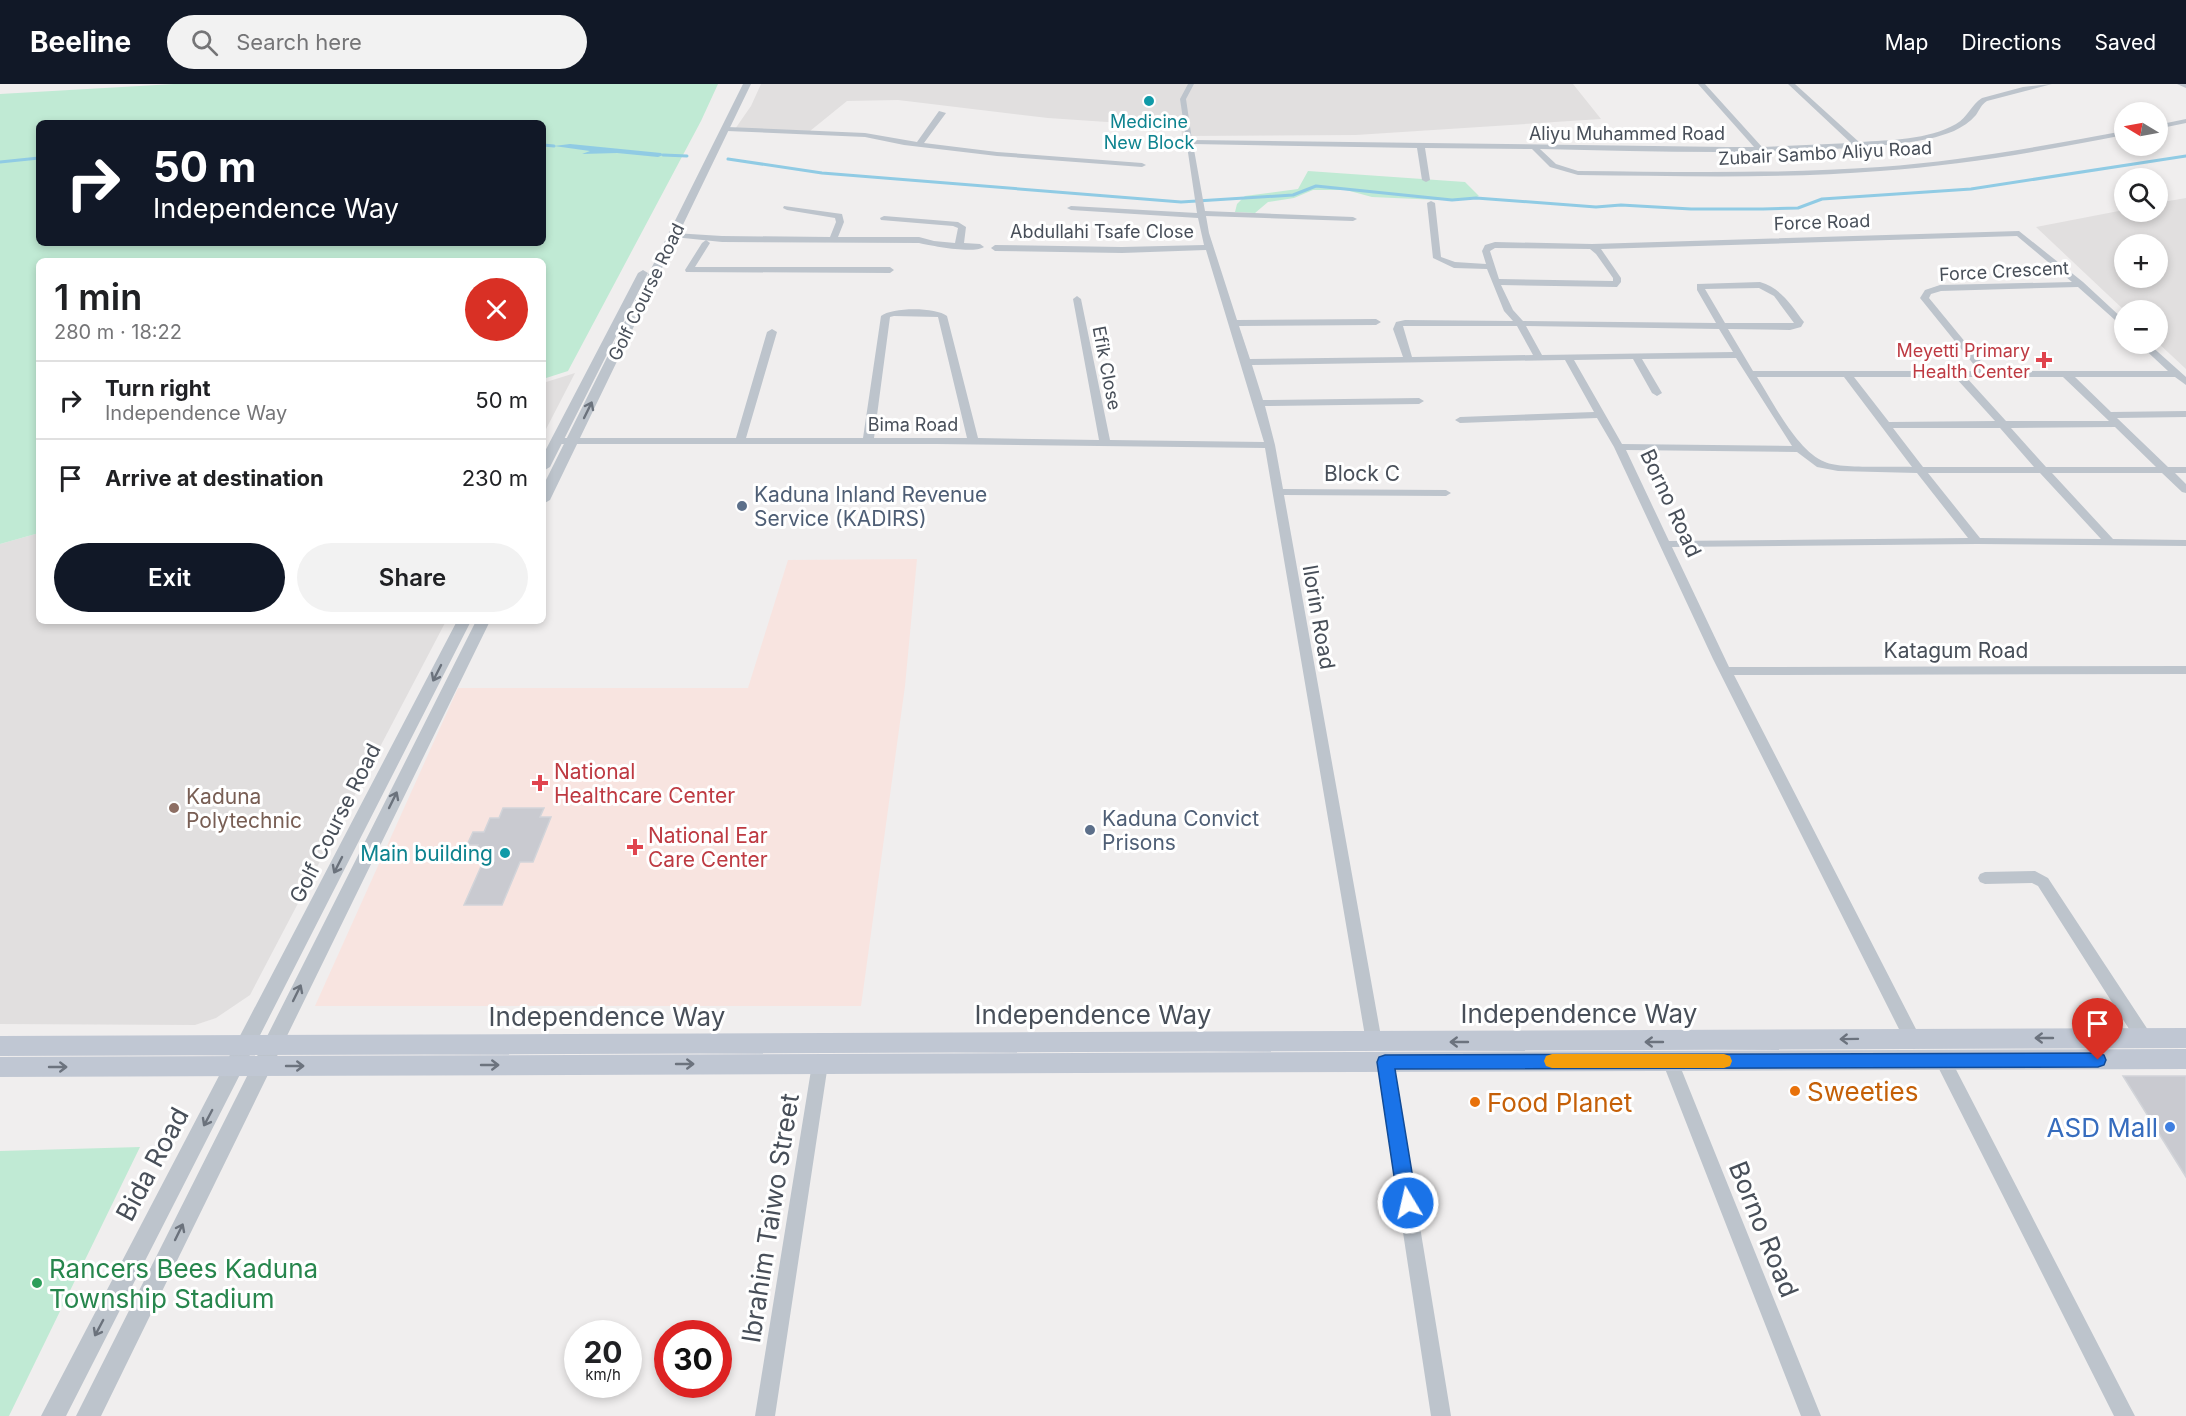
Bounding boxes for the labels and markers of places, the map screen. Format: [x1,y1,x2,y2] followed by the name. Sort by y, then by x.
[1142,94,1156,108] marker: Medicine New Block
[1104,111,1194,153] place label: Medicine New Block
[1897,340,2030,382] place label: Meyetti Primary Health Center
[2035,351,2053,369] marker: Meyetti Primary Health Center
[754,482,987,531] place label: Kaduna Inland Revenue Service (KADIRS)
[735,499,749,513] marker: Kaduna Inland Revenue Service (KADIRS)
[554,759,735,808] place label: National Healthcare Center
[531,774,549,792] marker: National Healthcare Center
[186,784,302,833] place label: Kaduna Polytechnic
[167,801,181,815] marker: Kaduna Polytechnic
[1102,806,1259,855] place label: Kaduna Convict Prisons
[648,823,768,872] place label: National Ear Care Center
[1083,823,1097,837] marker: Kaduna Convict Prisons
[626,838,644,856] marker: National Ear Care Center
[360,841,493,866] place label: Main building
[498,846,512,860] marker: Main building
[2072,998,2123,1060] pin
[1807,1076,1919,1107] place label: Sweeties
[1788,1084,1802,1098] marker: Sweeties
[1487,1087,1632,1118] place label: Food Planet
[1468,1095,1482,1109] marker: Food Planet
[2047,1112,2158,1143] place label: ASD Mall
[2163,1120,2177,1134] marker: ASD Mall
[49,1253,318,1314] place label: Rancers Bees Kaduna Township Stadium
[30,1276,44,1290] marker: Rancers Bees Kaduna Township Stadium

